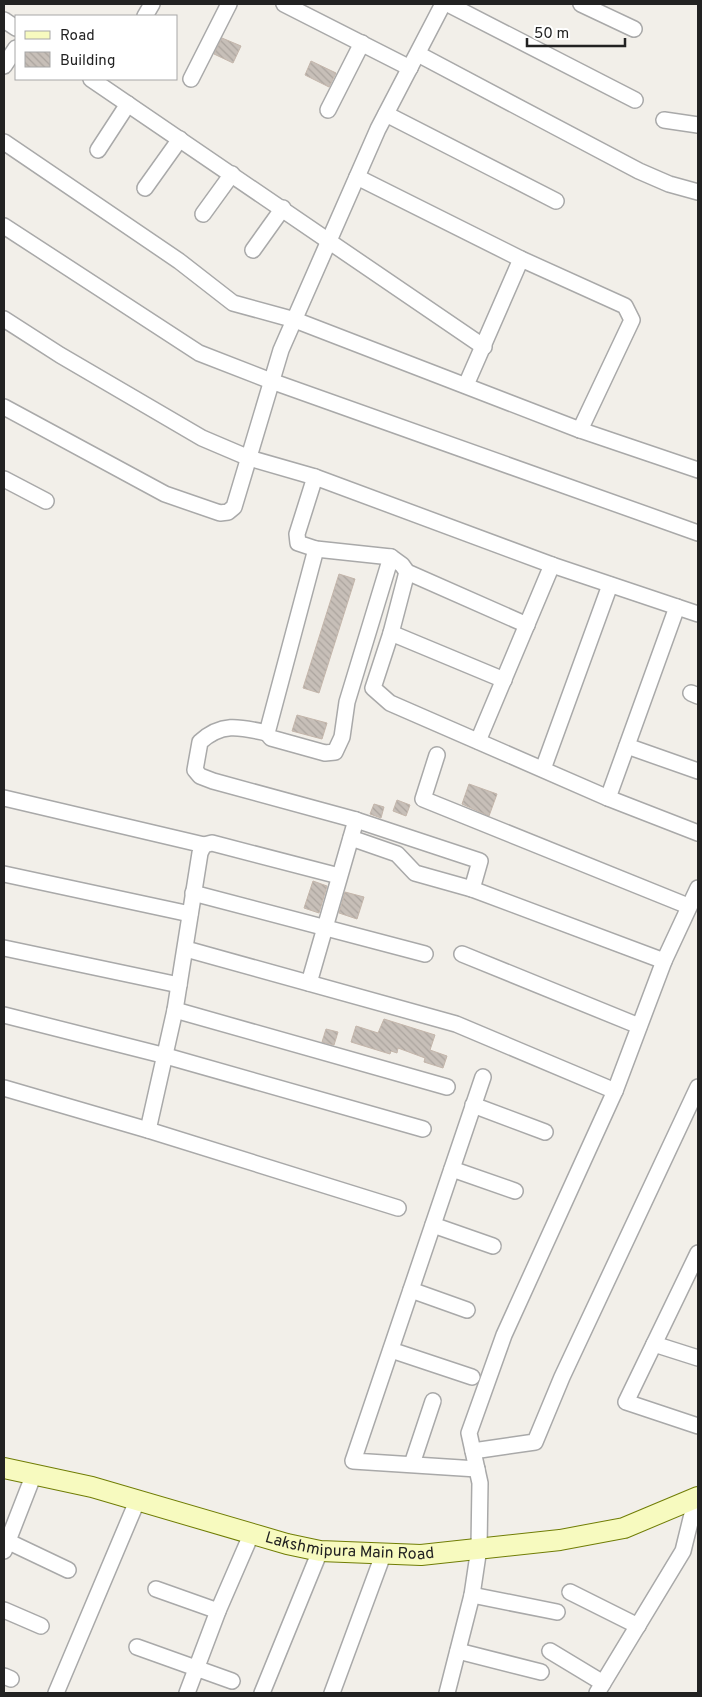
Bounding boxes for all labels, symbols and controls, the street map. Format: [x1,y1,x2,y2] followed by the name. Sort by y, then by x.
[15,15,178,80] legend
[527,15,624,47] scale bar
[534,25,569,44] text: 50 m
[60,27,95,46] text: Road
[60,52,115,71] text: Building
[262,1528,435,1565] street label: Lakshmipura Main Road

